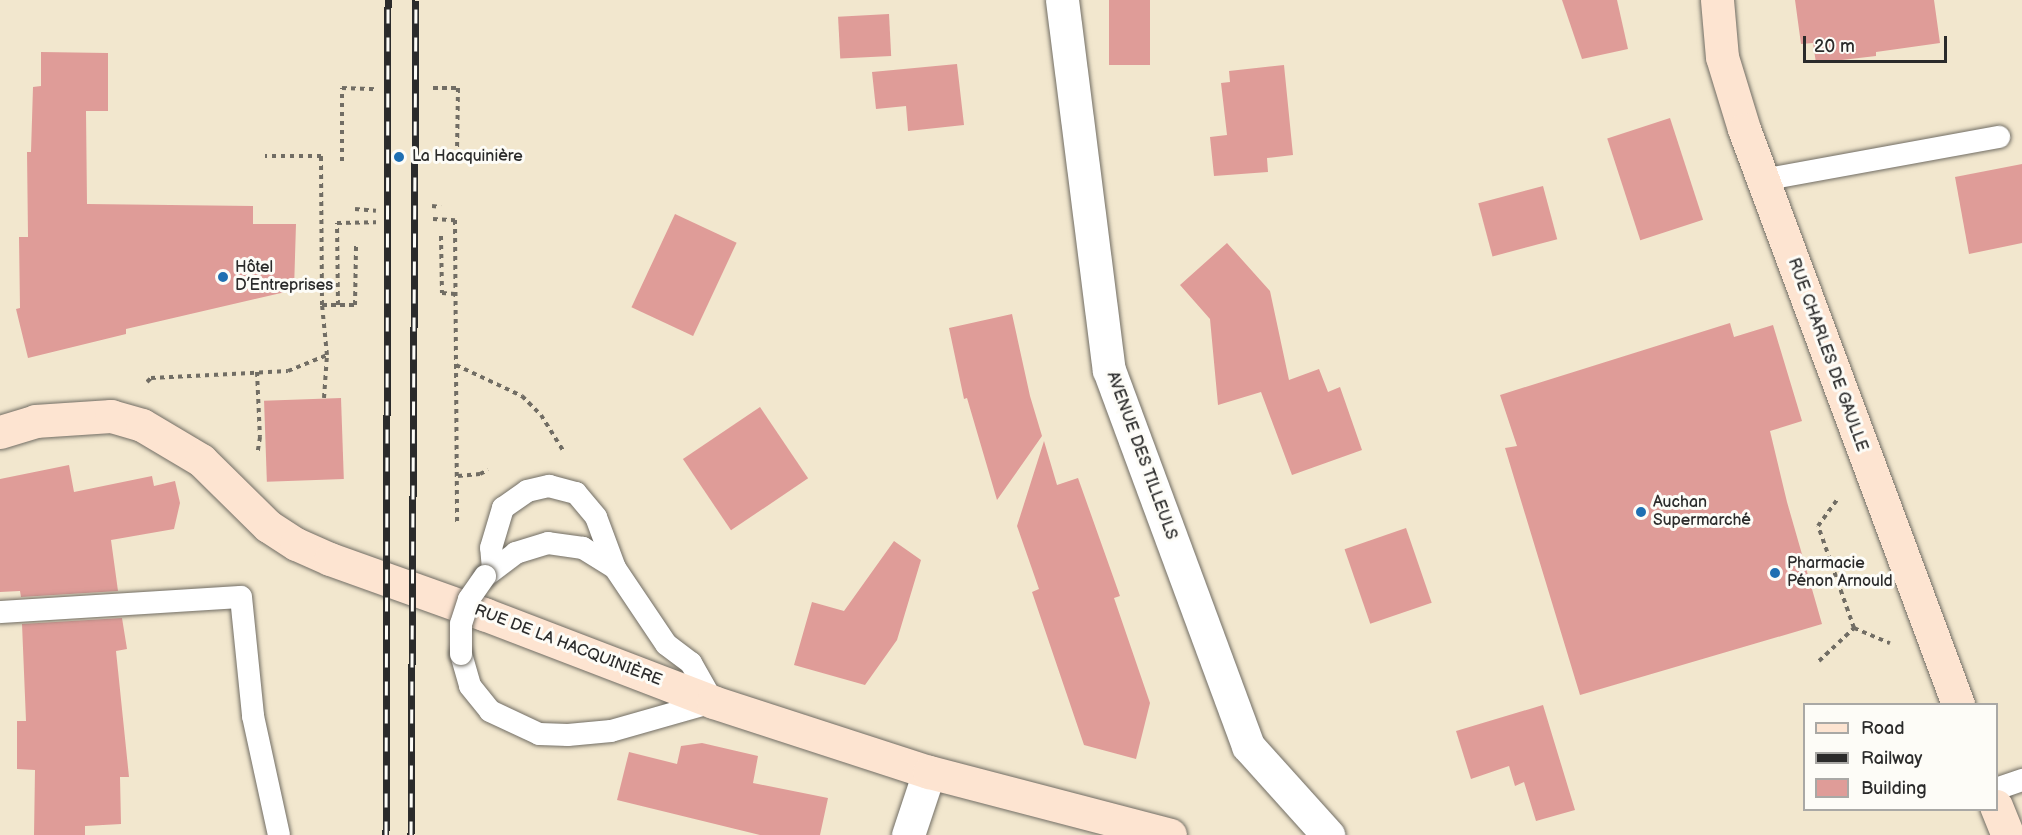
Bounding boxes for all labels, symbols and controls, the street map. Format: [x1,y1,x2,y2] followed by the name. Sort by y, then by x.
[1806,24,1950,62] scale bar
[1814,36,1855,57] text: 20 m
[412,147,523,167] place label: La Hacquinière
[390,148,408,166] marker: La Hacquinière
[1783,256,1871,454] street label: RUE CHARLES DE GAULLE
[235,258,333,296] place label: Hôtel D’Entreprises
[216,270,230,284] marker: Hôtel D’Entreprises
[1102,369,1180,543] street label: AVENUE DES TILLEULS
[1653,493,1751,531] place label: Auchan Supermarché
[1634,505,1648,519] marker: Auchan Supermarché
[1787,554,1893,592] place label: Pharmacie Pénon Arnould
[1768,566,1782,580] marker: Pharmacie Pénon Arnould
[472,601,664,691] street label: RUE DE LA HACQUINIÈRE
[1803,703,1998,811] legend
[1861,718,1905,739] text: Road
[1861,748,1923,769] text: Railway
[1861,778,1927,799] text: Building

